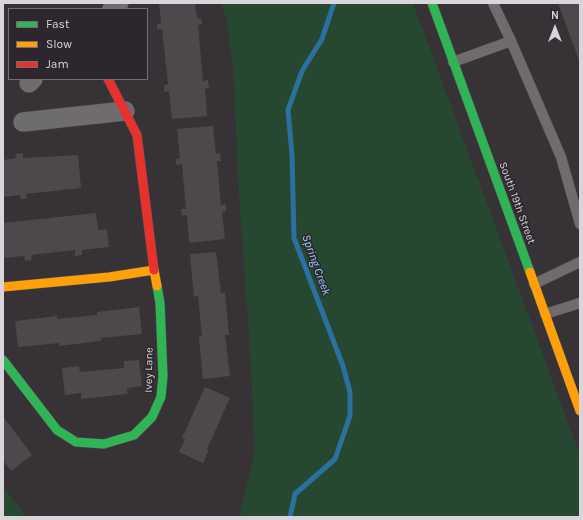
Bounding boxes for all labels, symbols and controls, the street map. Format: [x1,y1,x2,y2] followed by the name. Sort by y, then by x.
[8,8,148,80] legend
[535,8,575,48] north arrow
[551,9,559,22] text: N
[46,17,69,31] text: Fast
[46,37,72,51] text: Slow
[46,57,69,71] text: Jam
[496,160,538,246] street label: South 19th Street
[298,233,334,297] water label: Spring Creek
[142,347,156,393] street label: Ivey Lane

